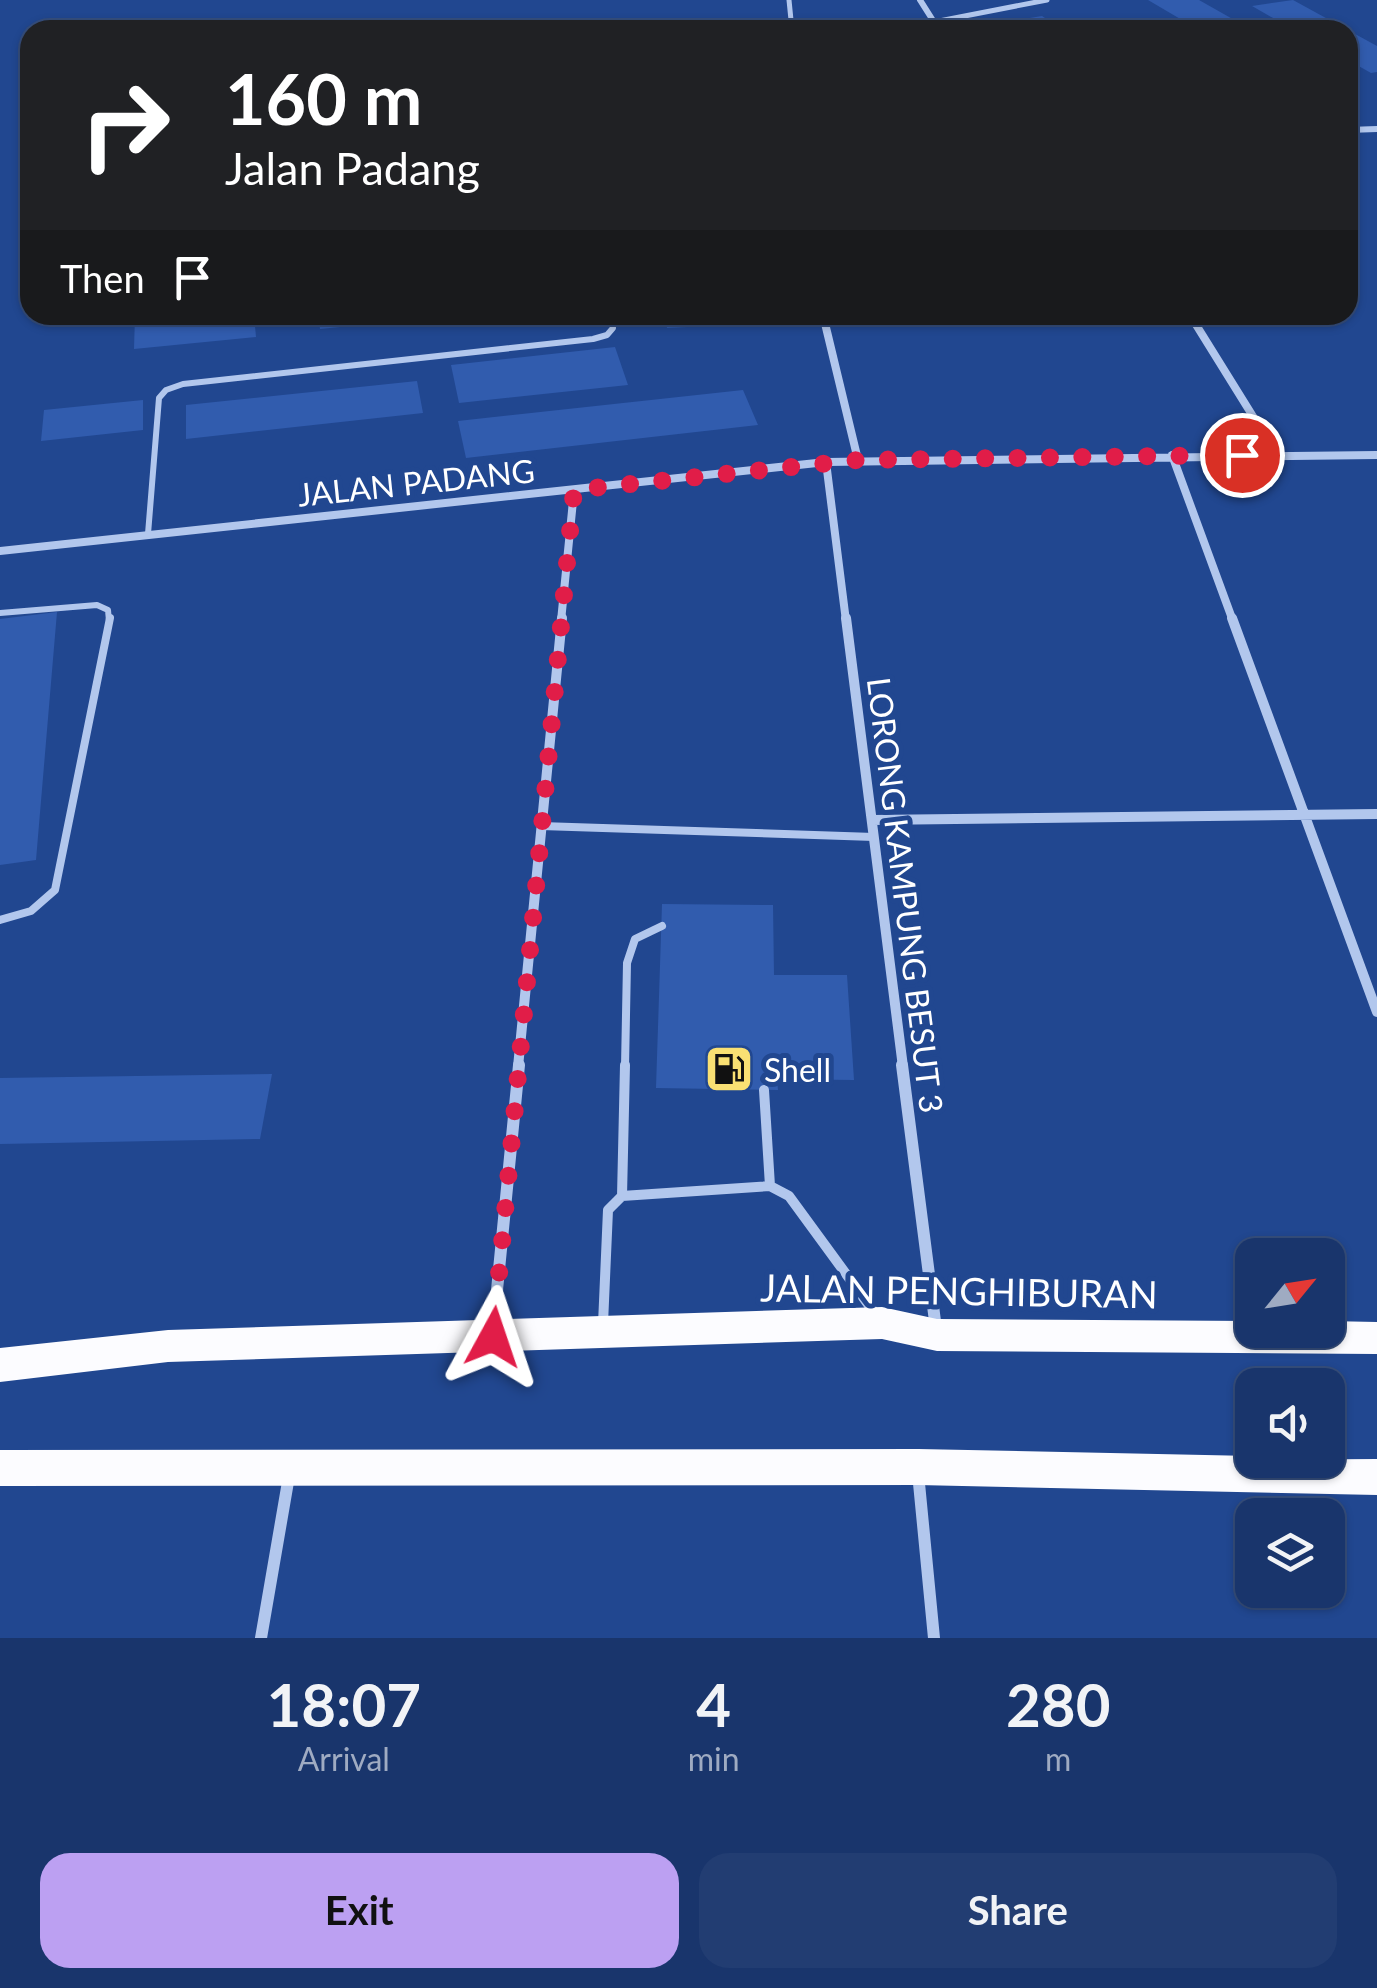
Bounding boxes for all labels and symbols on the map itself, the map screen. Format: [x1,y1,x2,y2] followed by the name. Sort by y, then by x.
[1200,413,1285,498] pin
[296,450,536,514] street label: JALAN PADANG
[860,675,952,1115] street label: LORONG KAMPUNG BESUT 3
[703,1043,755,1095] fuel station icon: Shell
[764,1050,831,1089] place label: Shell
[1235,1238,1345,1348] north arrow
[760,1264,1158,1316] street label: JALAN PENGHIBURAN
[441,1285,545,1389] position arrow

